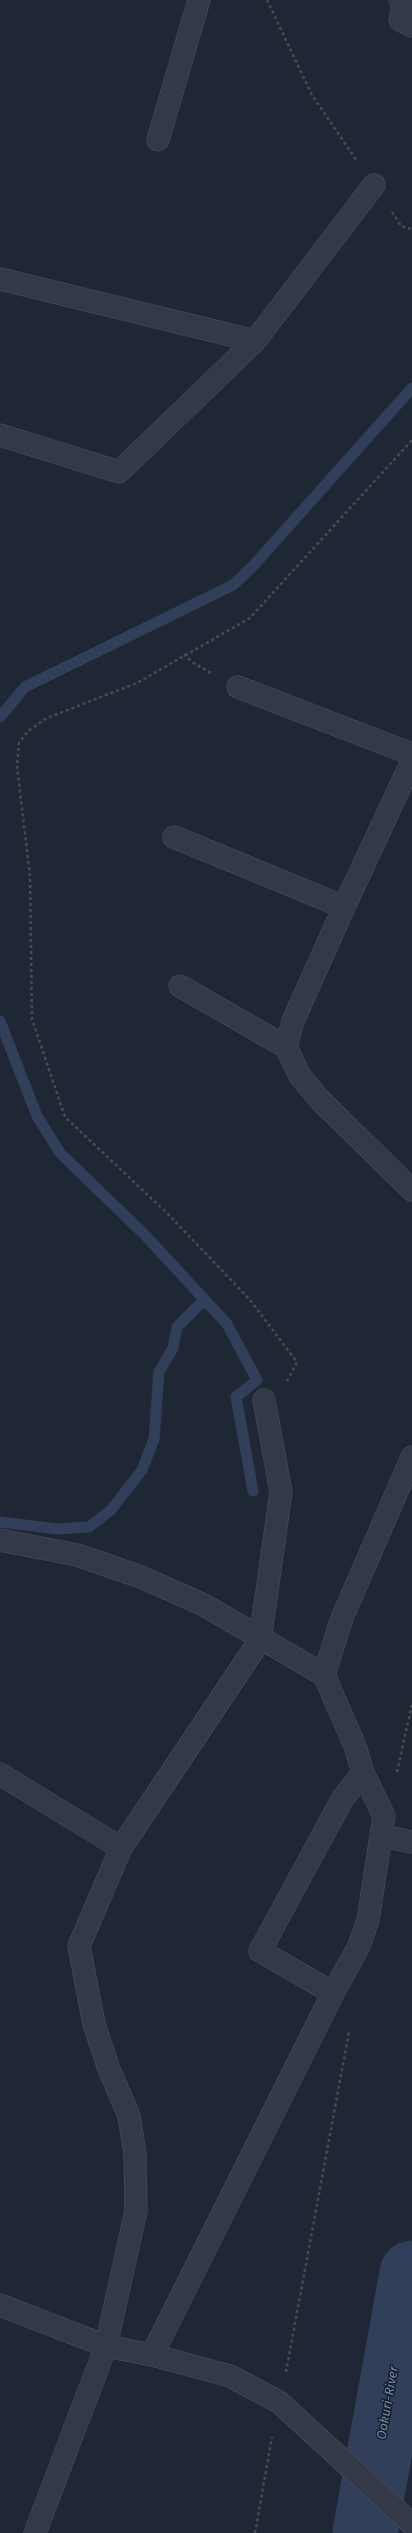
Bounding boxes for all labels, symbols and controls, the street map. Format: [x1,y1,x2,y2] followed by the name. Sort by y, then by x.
[374,2365,402,2441] water label: Ookuri-River

